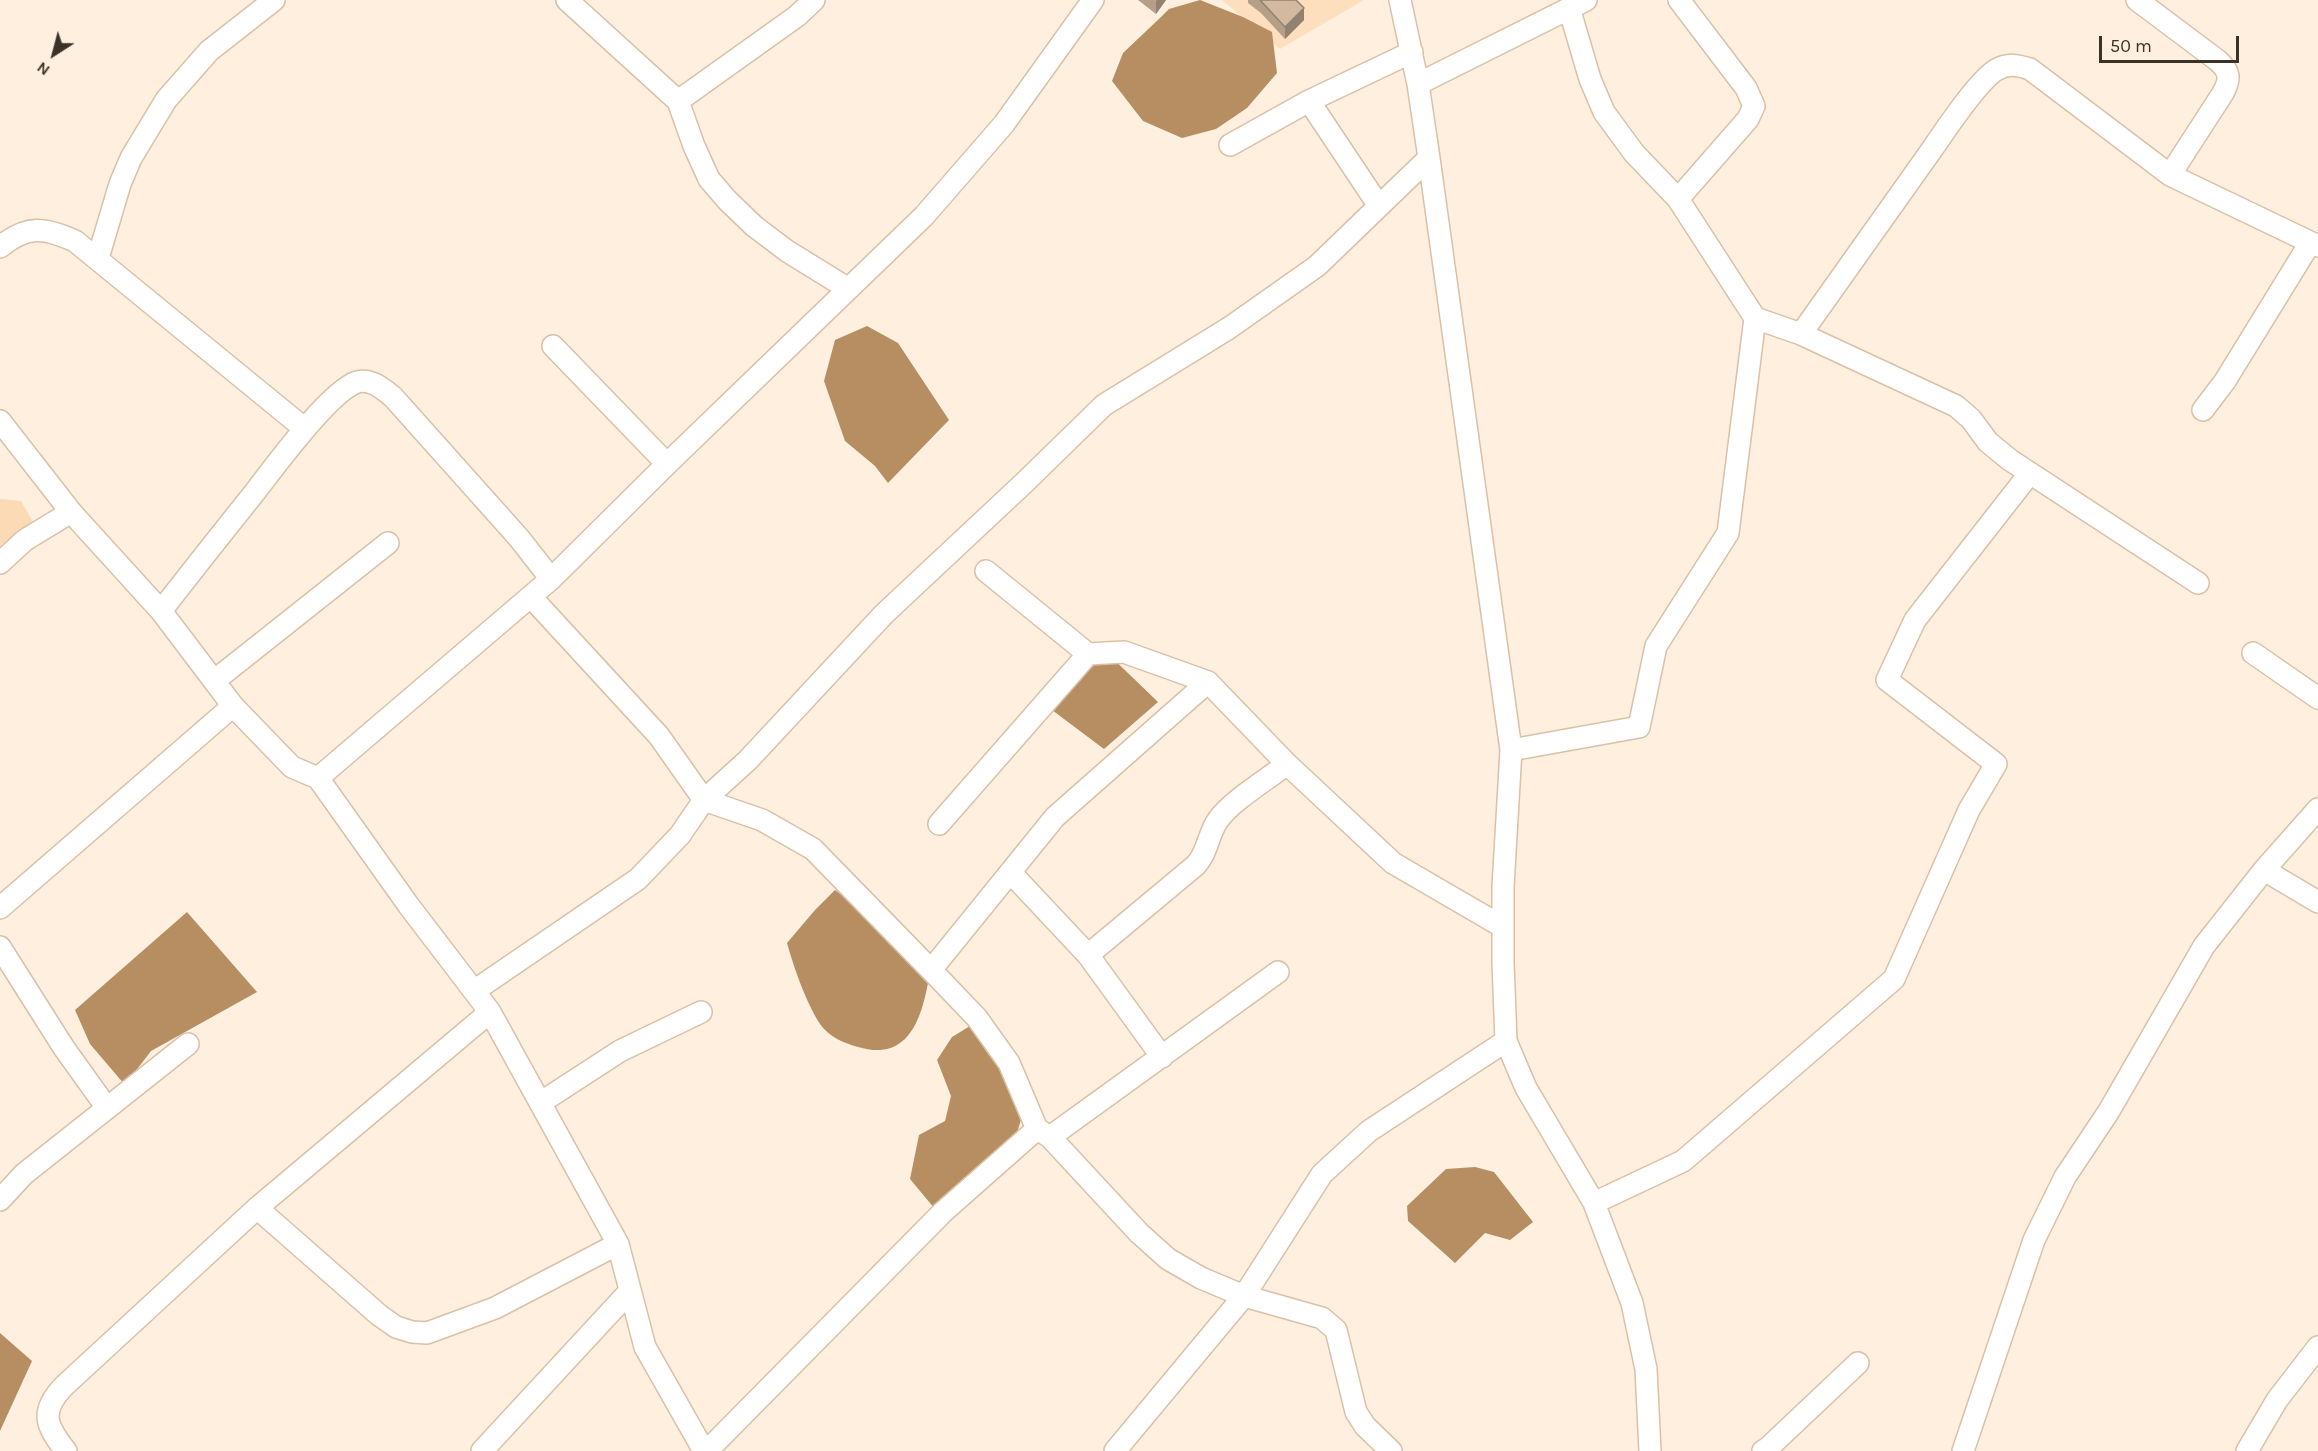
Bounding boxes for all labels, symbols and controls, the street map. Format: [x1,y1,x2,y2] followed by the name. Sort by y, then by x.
[24,24,84,84] north arrow
[2102,24,2242,62] scale bar
[2110,35,2152,57] text: 50 m
[33,58,53,80] text: N

